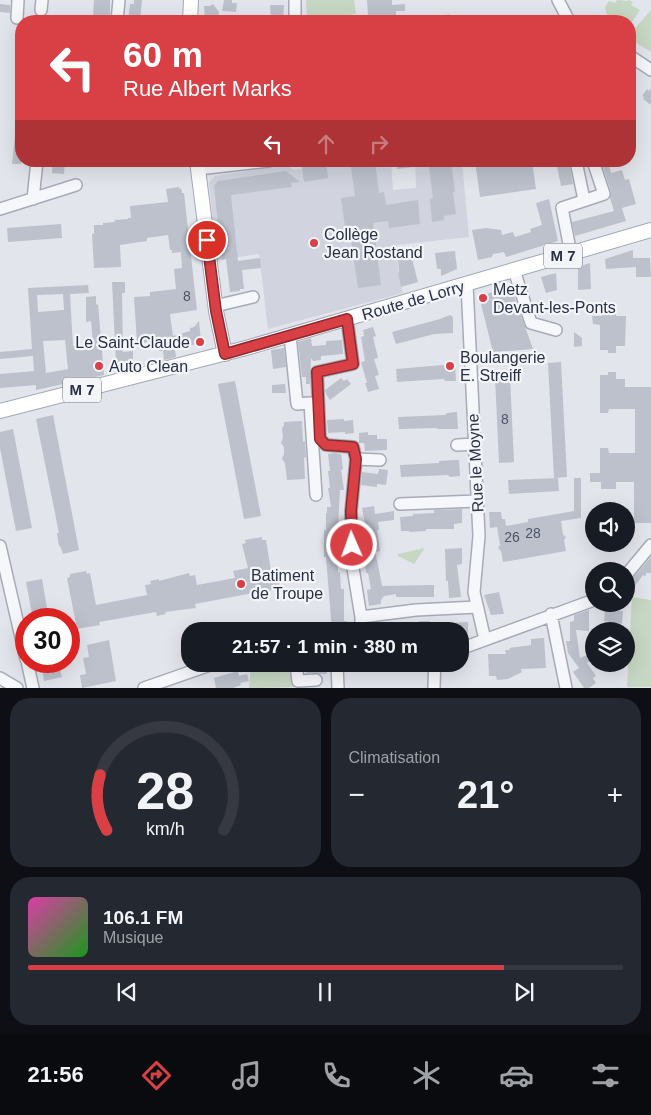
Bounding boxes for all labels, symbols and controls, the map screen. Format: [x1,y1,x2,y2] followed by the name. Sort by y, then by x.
[40,35,105,100] icon: left
[123,35,203,74] text: 60 m
[123,76,292,101] text: Rue Albert Marks
[259,130,287,158] icon: left
[312,130,340,158] icon: ahead
[365,130,393,158] icon: right
[186,219,228,261] pin
[193,226,221,254] icon: arrive
[324,226,423,261] place label: Collège Jean Rostand
[308,237,320,249] marker: Collège Jean Rostand
[544,244,582,268] road number: M 7
[360,278,466,323] street label: Route de Lorry
[493,281,616,316] place label: Metz Devant-les-Ponts
[183,288,191,304] house number: 8
[477,292,489,304] marker: Metz Devant-les-Ponts
[75,334,190,351] place label: Le Saint-Claude
[194,336,206,348] marker: Le Saint-Claude
[460,349,546,384] place label: Boulangerie E. Streiff
[109,358,188,375] place label: Auto Clean
[93,360,105,372] marker: Auto Clean
[444,360,456,372] marker: Boulangerie E. Streiff
[63,378,101,402] road number: M 7
[501,411,509,427] house number: 8
[464,413,487,513] street label: Rue le Moyne
[585,502,635,672] map controls
[585,502,635,552] button: sound
[325,518,377,570] position arrow
[525,525,541,541] house number: 28
[504,529,520,545] house number: 26
[585,562,635,612] button: search
[251,567,323,602] place label: Batiment de Troupe
[235,578,247,590] marker: Batiment de Troupe
[15,608,80,673] speed limit sign: 30
[585,622,635,672] button: layers
[232,636,418,657] text: 21:57 · 1 min · 380 m
[349,749,440,766] text: Climatisation
[136,762,194,820] text: 28
[457,774,514,816] text: 21°
[349,779,365,810] text: −
[607,779,623,810] text: +
[146,819,185,839] text: km/h
[103,907,183,928] text: 106.1 FM
[103,929,163,946] text: Musique
[113,978,141,1006] icon: previous
[311,978,339,1006] icon: pause
[510,978,538,1006] icon: next
[139,1058,174,1093] icon: directions
[229,1058,264,1093] icon: music
[319,1058,354,1093] icon: phone
[409,1058,444,1093] icon: climate
[499,1058,534,1093] icon: car
[588,1058,623,1093] icon: filters
[27,1062,84,1087] text: 21:56

